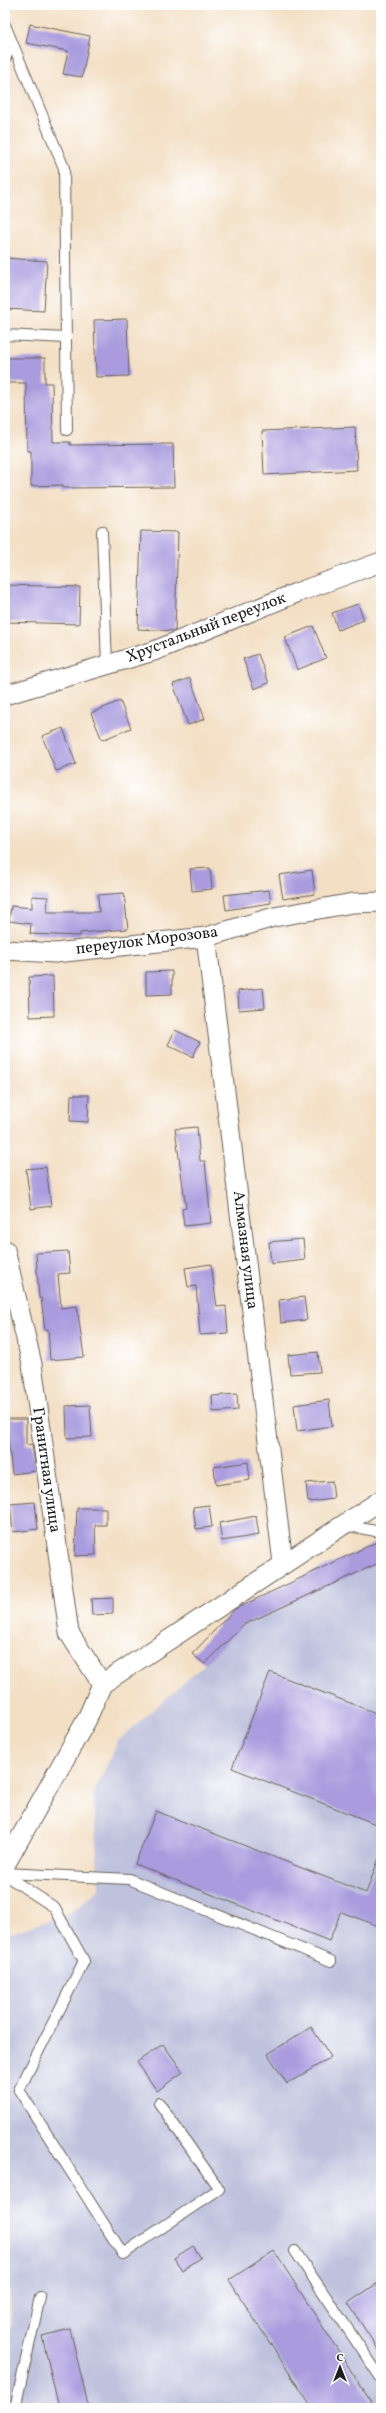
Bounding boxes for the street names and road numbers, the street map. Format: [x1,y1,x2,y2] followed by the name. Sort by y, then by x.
[123,587,289,669] street label: Хрустальный переулок
[75,921,219,961] street label: переулок Морозова
[227,1190,263,1311] street label: Алмазная улица
[26,1406,66,1534] street label: Гранитная улица

